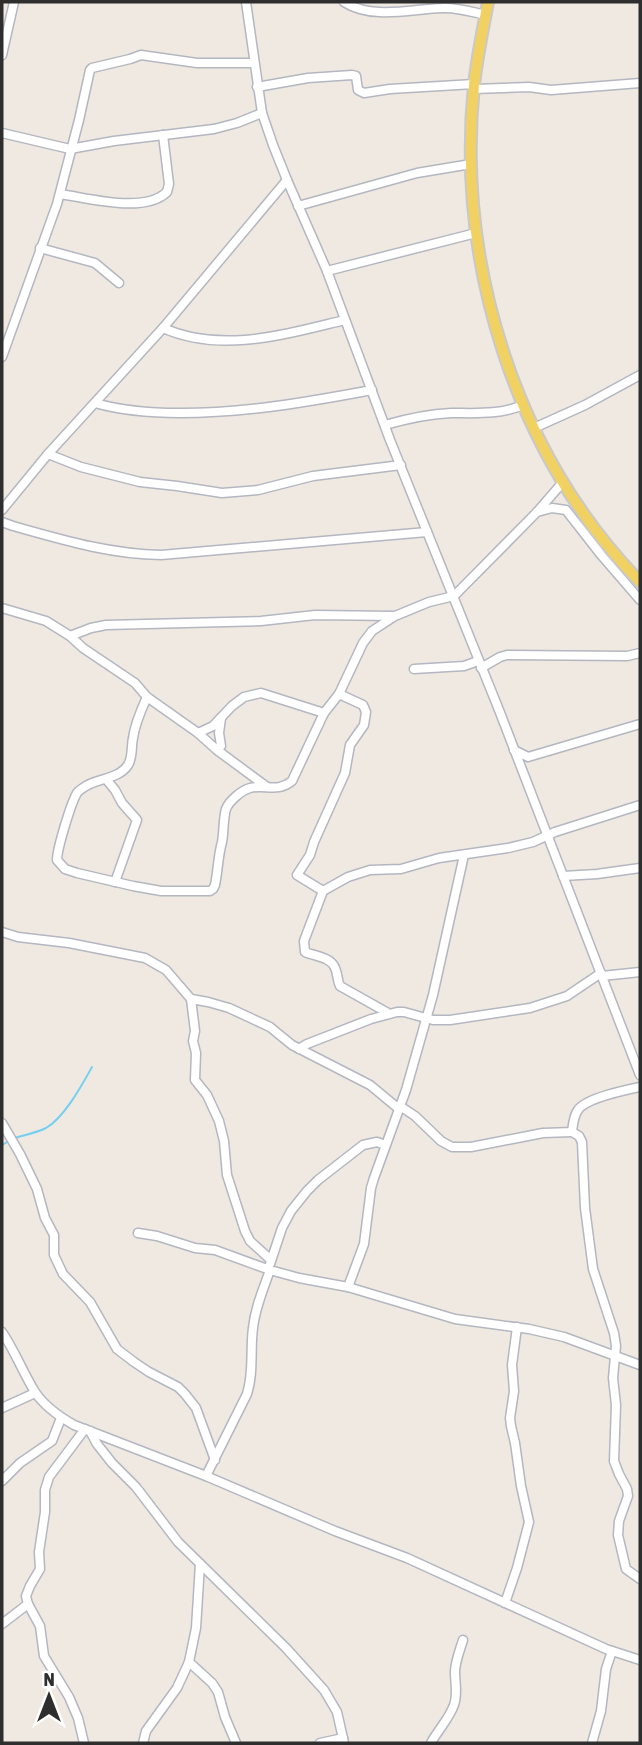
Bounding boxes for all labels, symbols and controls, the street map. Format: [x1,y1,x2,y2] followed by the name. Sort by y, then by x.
[14,1661,84,1731] north arrow
[43,1668,55,1690] text: N

